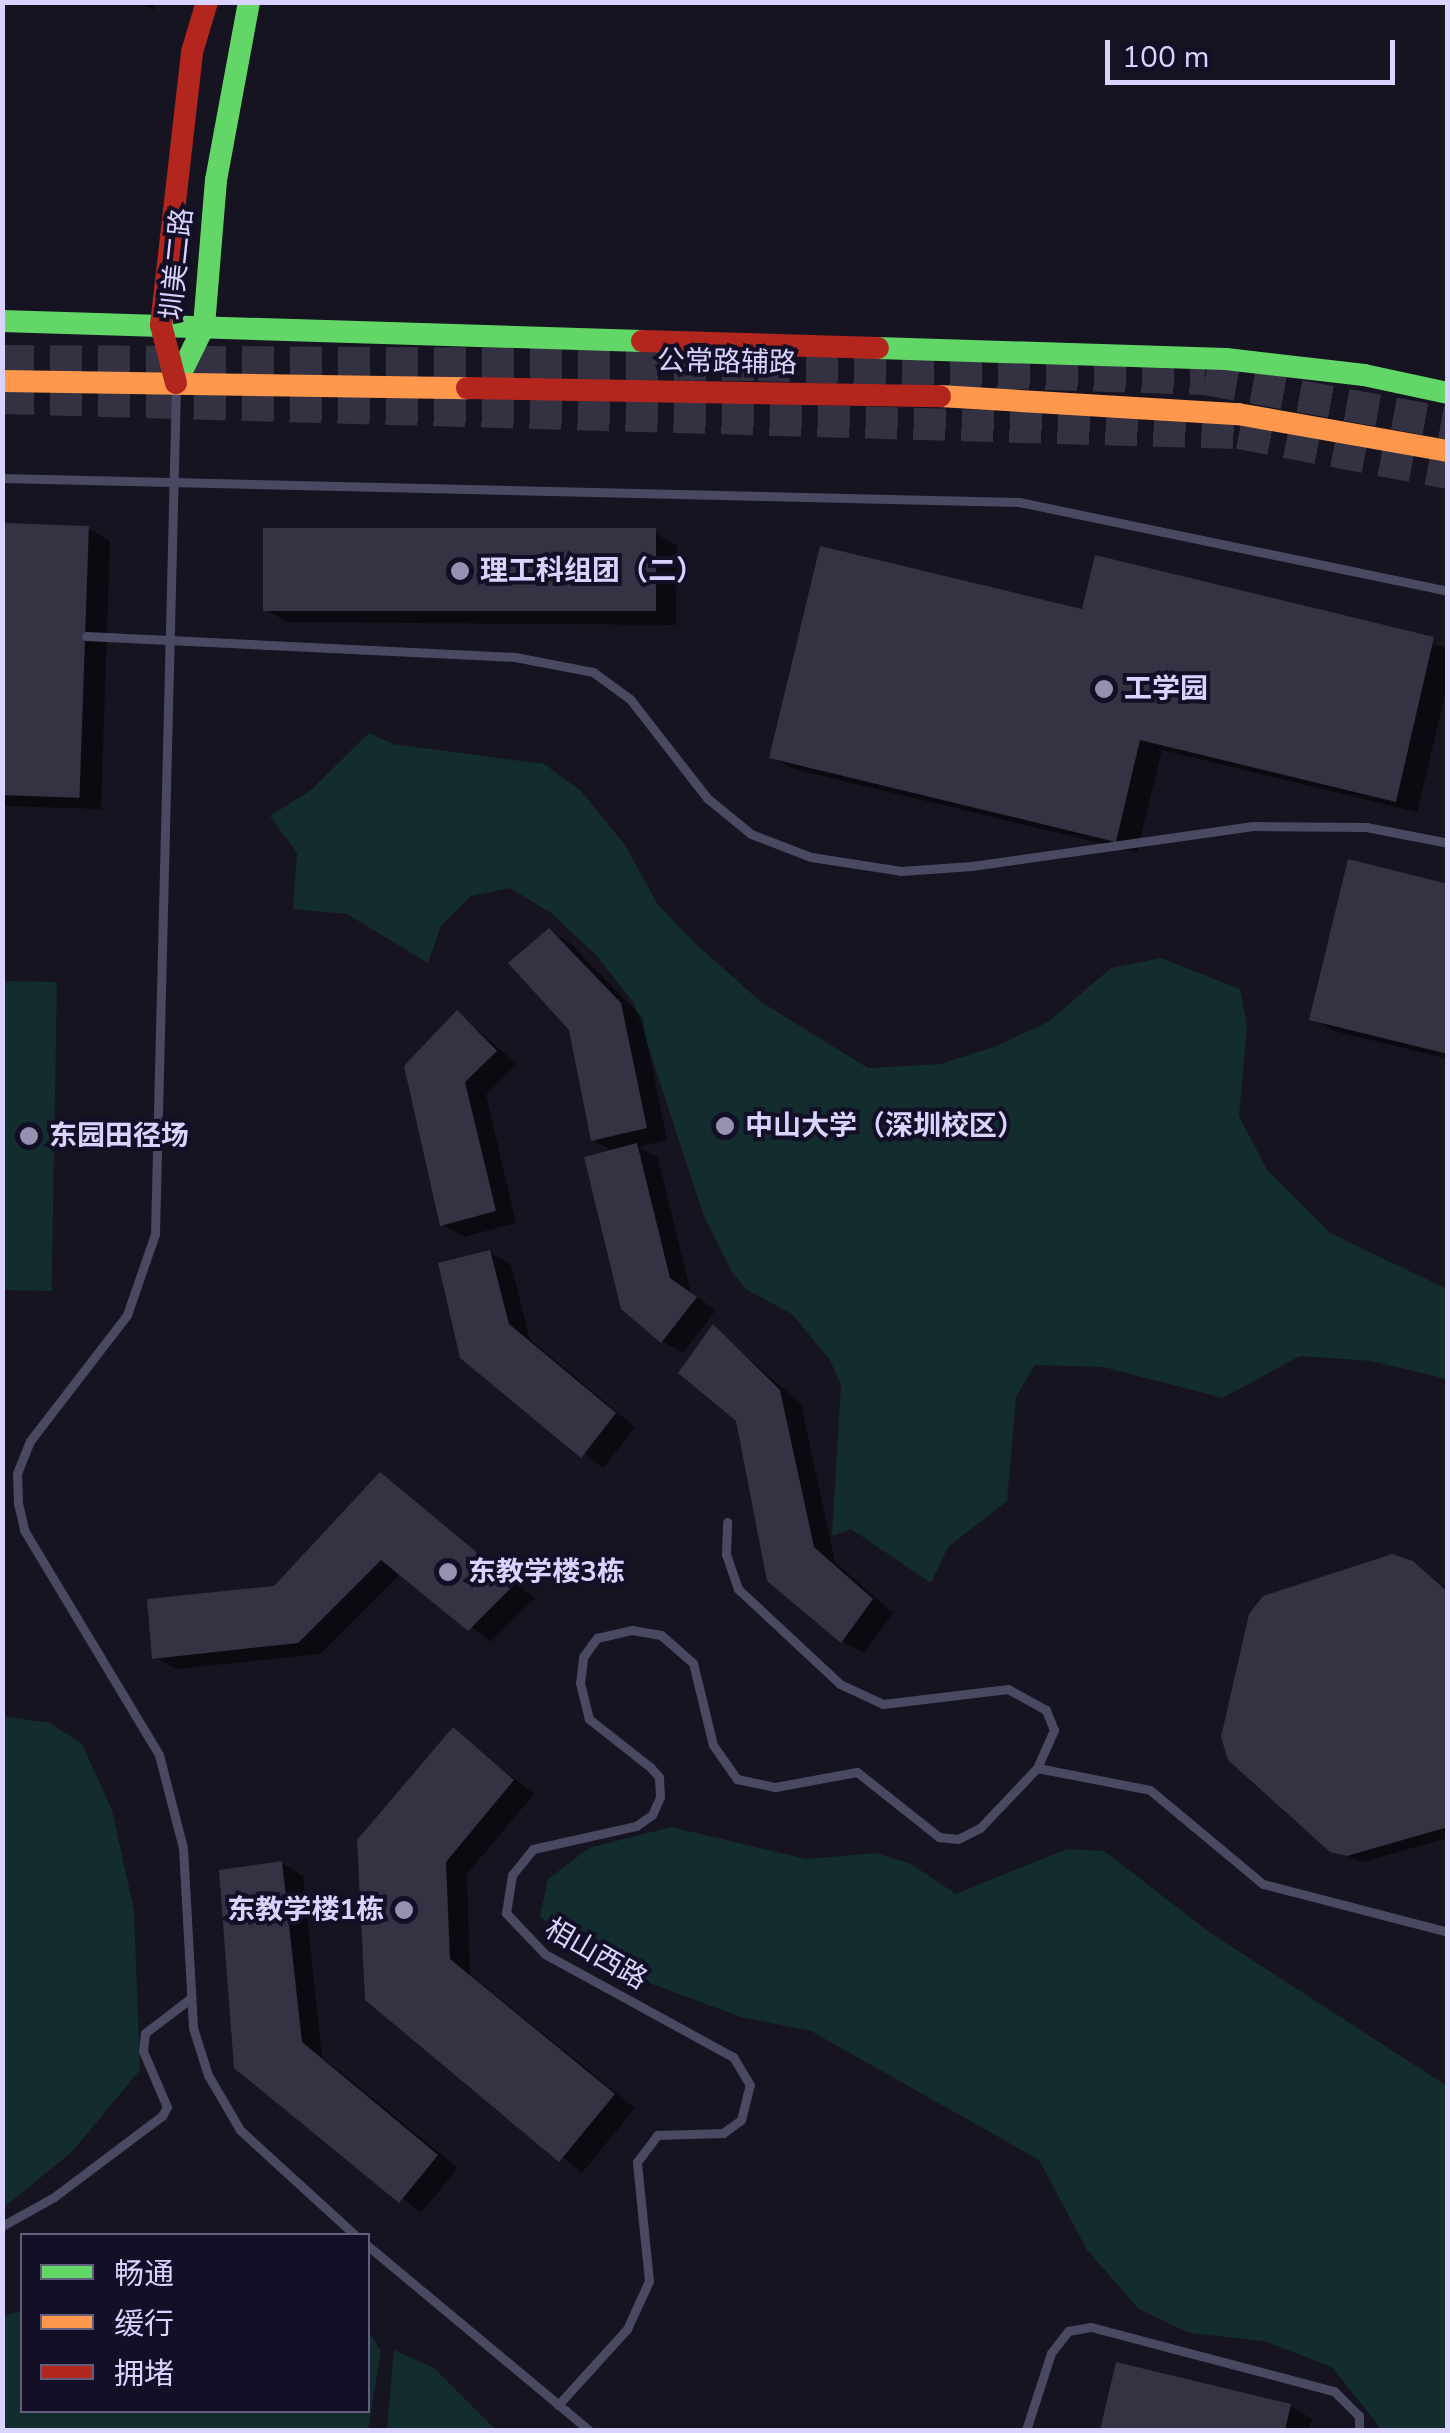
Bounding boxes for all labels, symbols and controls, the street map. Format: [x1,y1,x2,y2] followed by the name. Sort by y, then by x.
[1110,20,1400,82] scale bar
[1122,37,1209,78] text: 100 m
[154,207,200,321] street label: 圳美二路
[657,344,797,380] street label: 公常路辅路
[480,554,704,588] place label: 理工科组团（二）
[449,560,471,582] marker: 理工科组团（二）
[1124,672,1208,706] place label: 工学园
[1093,678,1115,700] marker: 工学园
[745,1109,1025,1143] place label: 中山大学（深圳校区）
[714,1115,736,1137] marker: 中山大学（深圳校区）
[49,1119,189,1153] place label: 东园田径场
[18,1125,40,1147] marker: 东园田径场
[468,1555,625,1589] place label: 东教学楼3栋
[437,1561,459,1583] marker: 东教学楼3栋
[227,1893,384,1927] place label: 东教学楼1栋
[393,1899,415,1921] marker: 东教学楼1栋
[539,1911,653,1997] street label: 相山西路
[20,2233,370,2413] legend
[114,2254,174,2295] text: 畅通
[114,2304,174,2345] text: 缓行
[114,2354,174,2395] text: 拥堵

